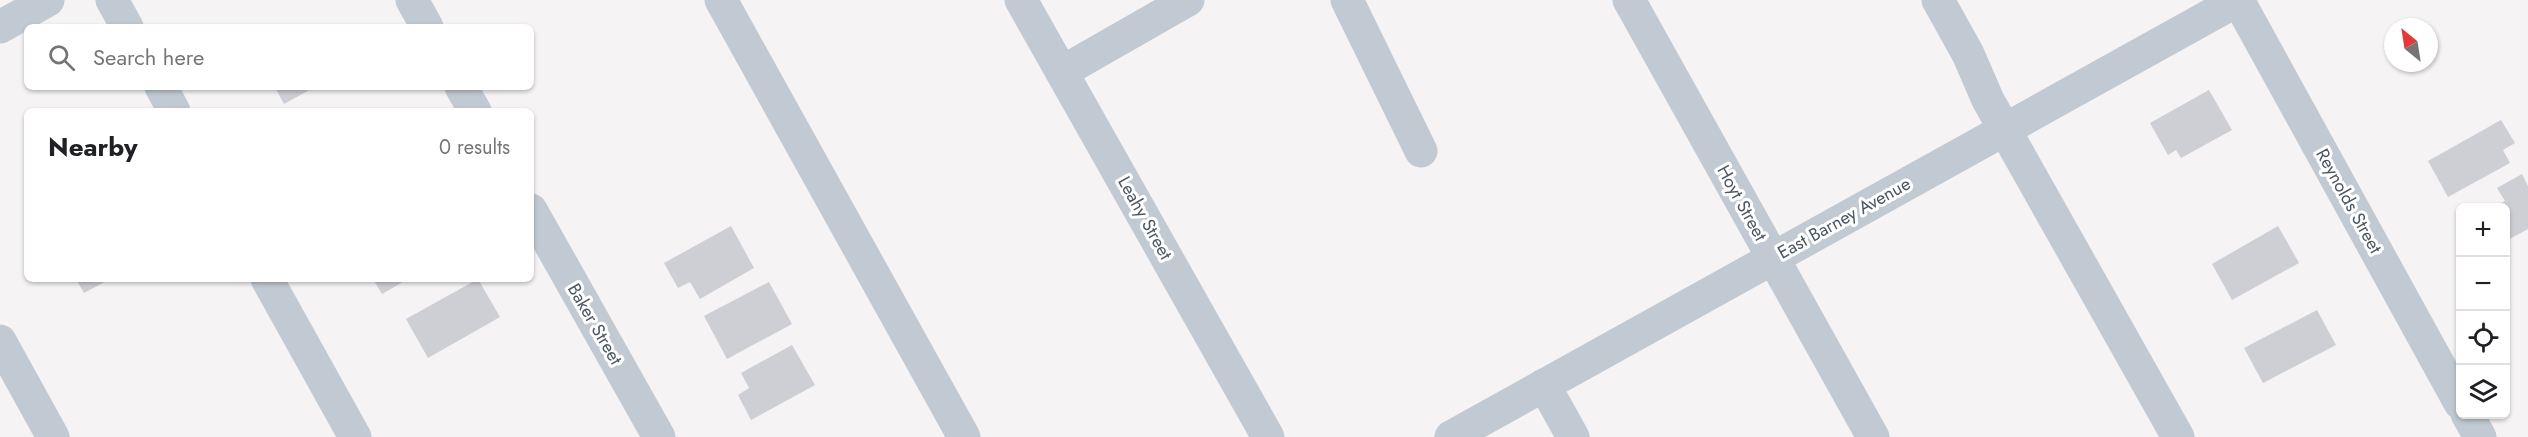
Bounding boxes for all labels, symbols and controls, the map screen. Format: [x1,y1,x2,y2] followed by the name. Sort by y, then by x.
[2384,18,2438,72] north arrow
[24,24,534,90] search box
[45,41,78,74] icon: search
[93,41,204,73] text: Search here
[48,128,137,166] text: Nearby
[439,133,510,162] text: 0 results
[2309,144,2389,259] street label: Reynolds Street
[1711,160,1774,246] street label: Hoyt Street
[1773,171,1915,265] street label: East Barney Avenue
[1111,172,1179,265] street label: Leahy Street
[2456,203,2510,419] map controls
[2456,203,2510,257] button: +
[2456,257,2510,311] button: −
[561,278,629,370] street label: Baker Street
[2456,311,2510,365] button: locate
[2456,365,2510,419] button: layers

